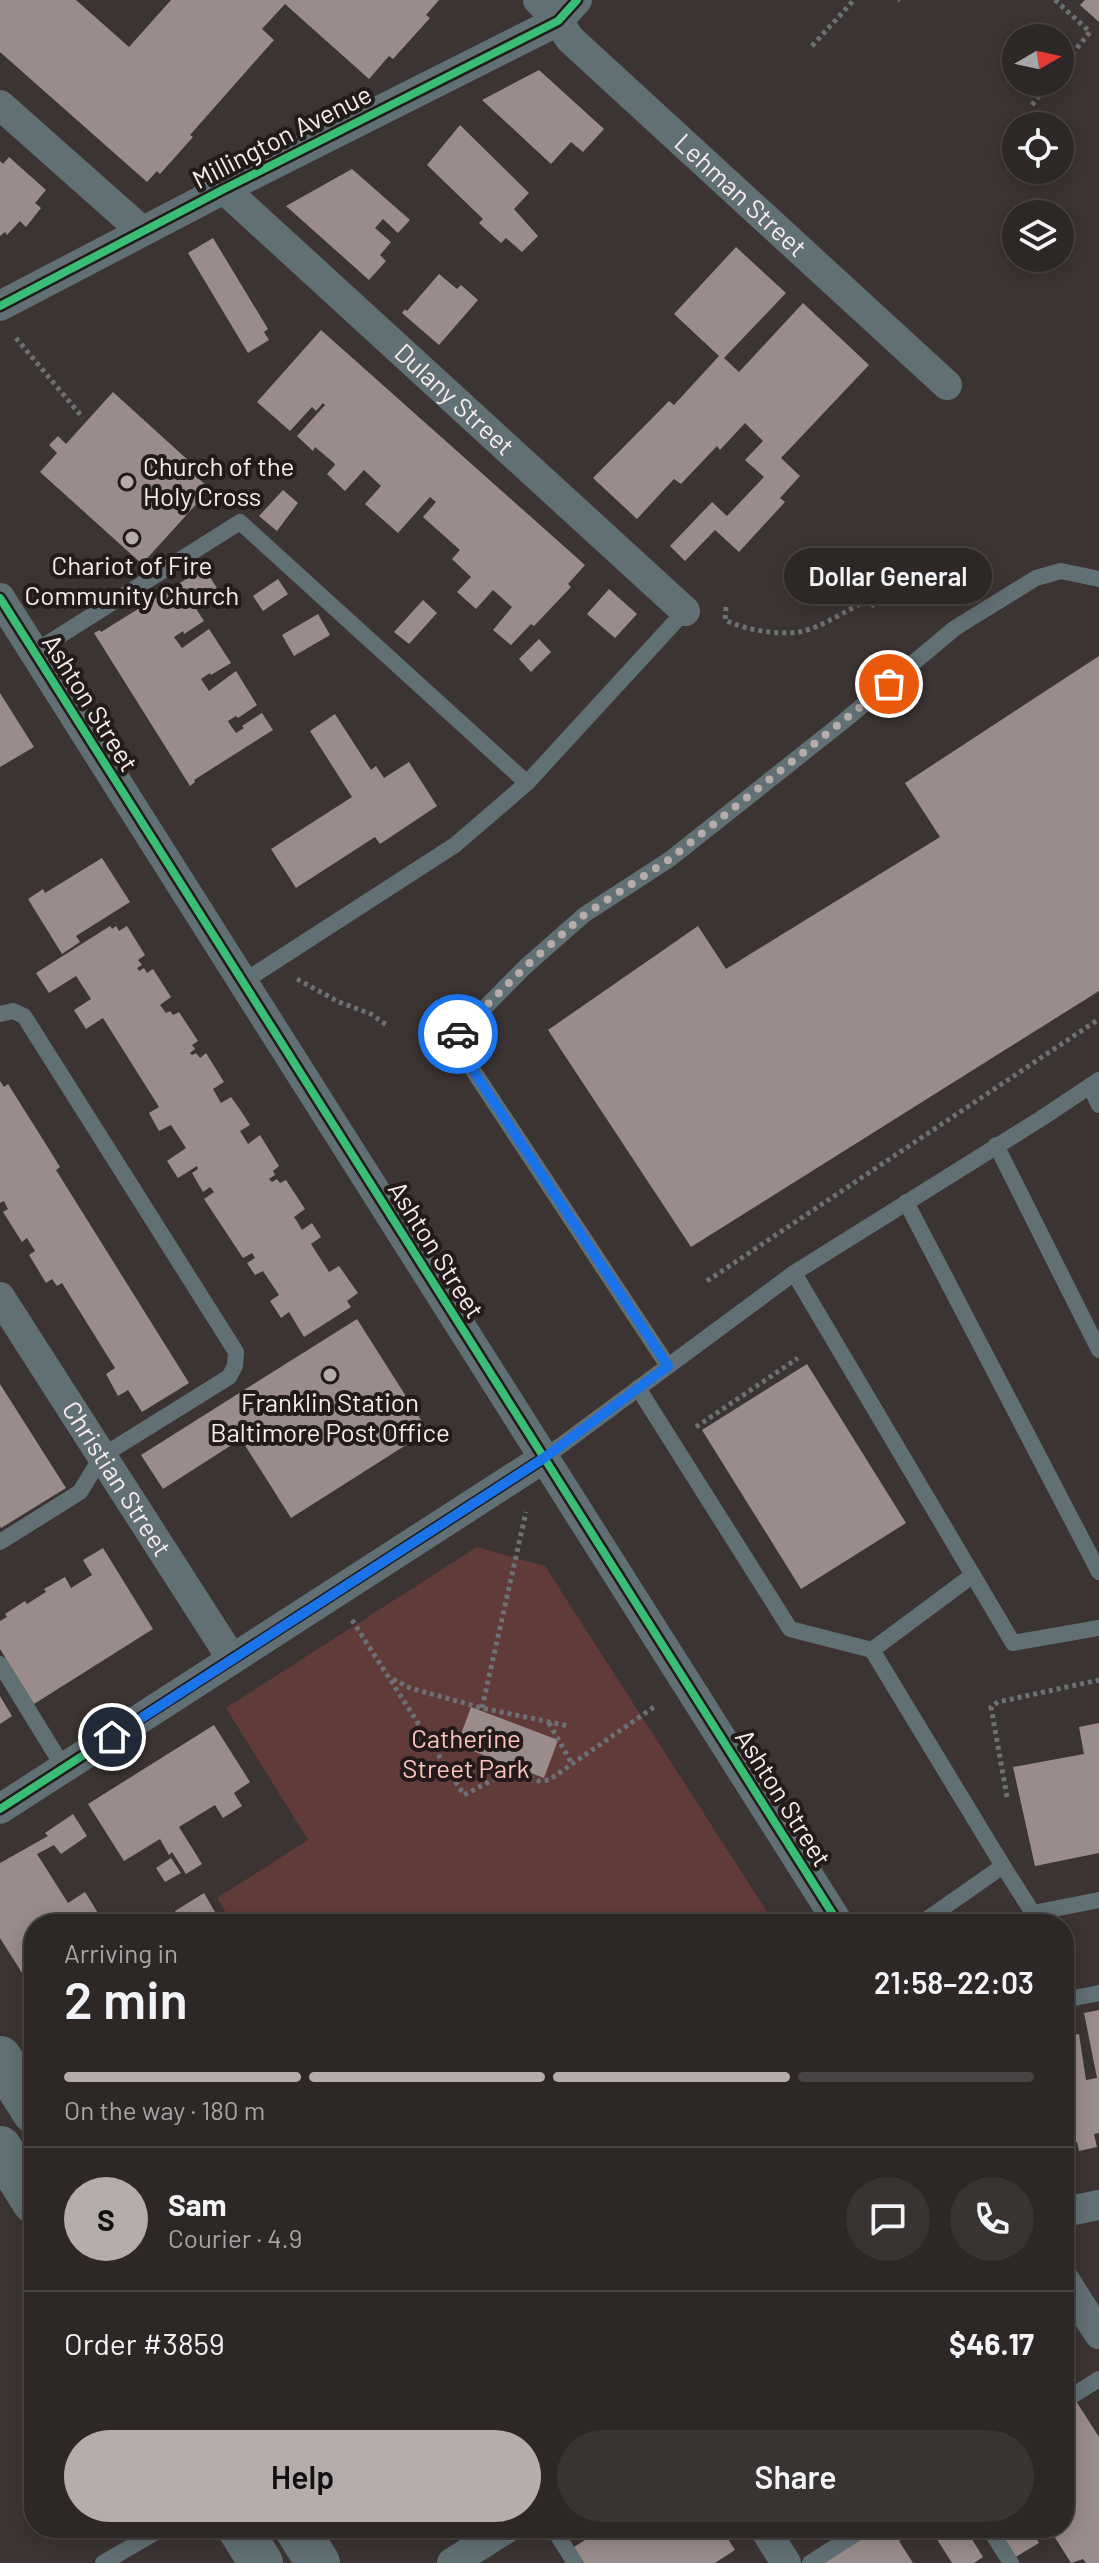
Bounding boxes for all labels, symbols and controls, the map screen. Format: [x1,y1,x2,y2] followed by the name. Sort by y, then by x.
[1002,24,1074,96] north arrow
[1002,24,1074,272] map controls
[187,77,376,194] street label: Millington Avenue
[1002,112,1074,184] button: locate
[669,126,814,262] street label: Lehman Street
[1002,200,1074,272] button: layers
[389,336,521,461] street label: Dulany Street
[143,450,294,511] place label: Church of the Holy Cross
[118,473,136,491] marker: Church of the Holy Cross
[123,529,141,547] marker: Chariot of Fire Community Church
[785,548,993,604] callout: Dollar General
[25,549,239,610] place label: Chariot of Fire Community Church
[808,560,968,591] text: Dollar General
[37,628,146,776] street label: Ashton Street
[855,650,923,718] pin
[867,662,911,706] icon: bag
[418,994,498,1074] courier
[436,1012,480,1056] icon: car
[383,1175,492,1323] street label: Ashton Street
[321,1366,339,1384] marker: Franklin Station Baltimore Post Office
[210,1386,450,1447] place label: Franklin Station Baltimore Post Office
[57,1395,179,1561] street label: Christian Street
[78,1703,146,1771] pin
[90,1715,134,1759] icon: home
[402,1722,530,1783] park label: Catherine Street Park
[730,1723,839,1871] street label: Ashton Street
[64,1937,178,1968] text: Arriving in
[874,1964,1034,2000] text: 21:58–22:03
[64,1967,188,2029] text: 2 min
[64,2094,265,2125] text: On the way · 180 m
[846,2177,930,2261] button: chat
[950,2177,1034,2261] button: phone
[168,2186,227,2222] text: Sam
[97,2201,115,2237] text: S
[168,2222,302,2253] text: Courier · 4.9
[64,2325,225,2361] text: Order #3859
[949,2325,1034,2361] text: $46.17
[64,2430,541,2522] button: Help
[557,2430,1034,2522] button: Share

